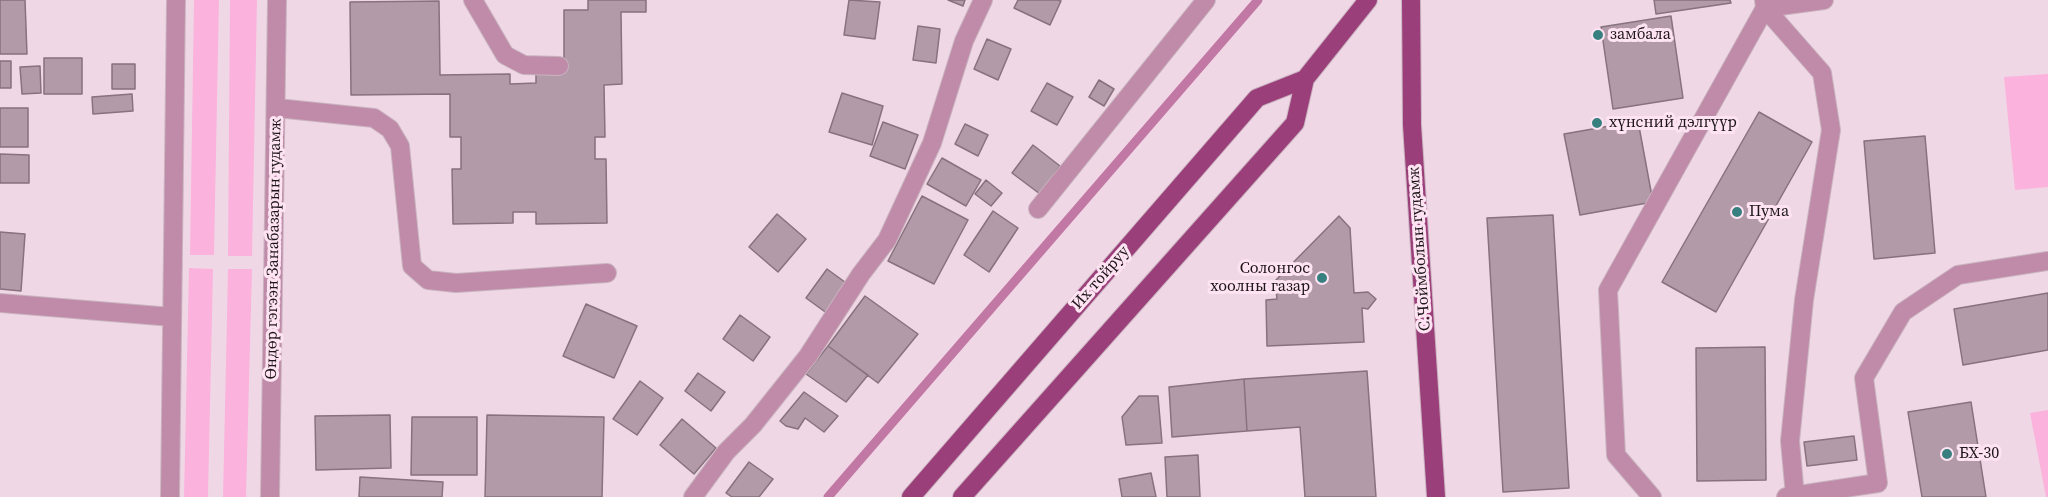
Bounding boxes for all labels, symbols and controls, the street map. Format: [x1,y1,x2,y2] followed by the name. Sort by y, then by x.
[1610,25,1671,45] place label: замбала
[1591,28,1605,42] marker: замбала
[1609,113,1737,133] place label: хүнсний дэлгүүр
[1590,116,1604,130] marker: хүнсний дэлгүүр
[262,118,286,380] street label: Өндөр гэгээн Занабазарын гудамж
[1405,166,1435,332] street label: С.Чоймболын гудамж
[1749,202,1789,222] place label: Пума
[1730,205,1744,219] marker: Пума
[1068,242,1134,314] street label: Их тойруу
[1210,259,1310,297] place label: Солонгос хоолны газар
[1315,271,1329,285] marker: Солонгос хоолны газар
[1959,444,1999,464] place label: БХ-30
[1940,447,1954,461] marker: БХ-30

